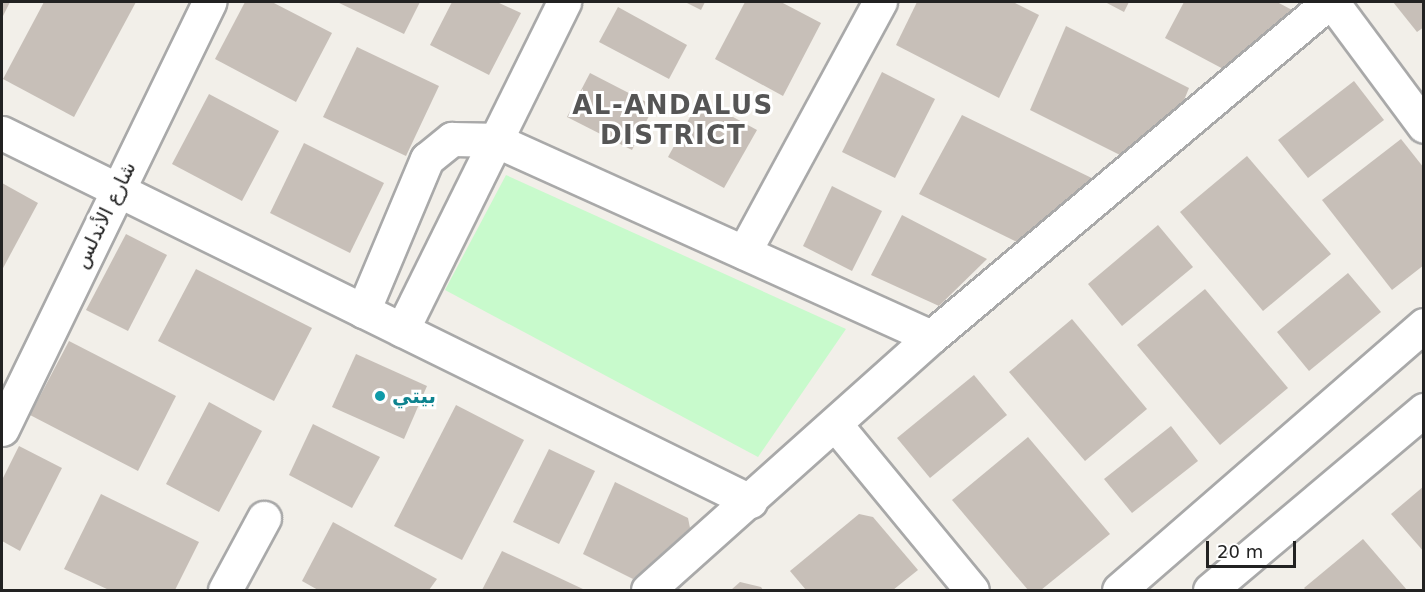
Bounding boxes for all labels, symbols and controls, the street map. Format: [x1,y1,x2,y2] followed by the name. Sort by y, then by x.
[572,90,774,152] district label: AL-ANDALUS DISTRICT
[69,158,141,272] street label: شارع الأندلس
[392,384,436,408] place label: بيتي
[373,389,387,403] marker: بيتي
[1209,529,1299,567] scale bar
[1217,541,1263,562] text: 20 m

